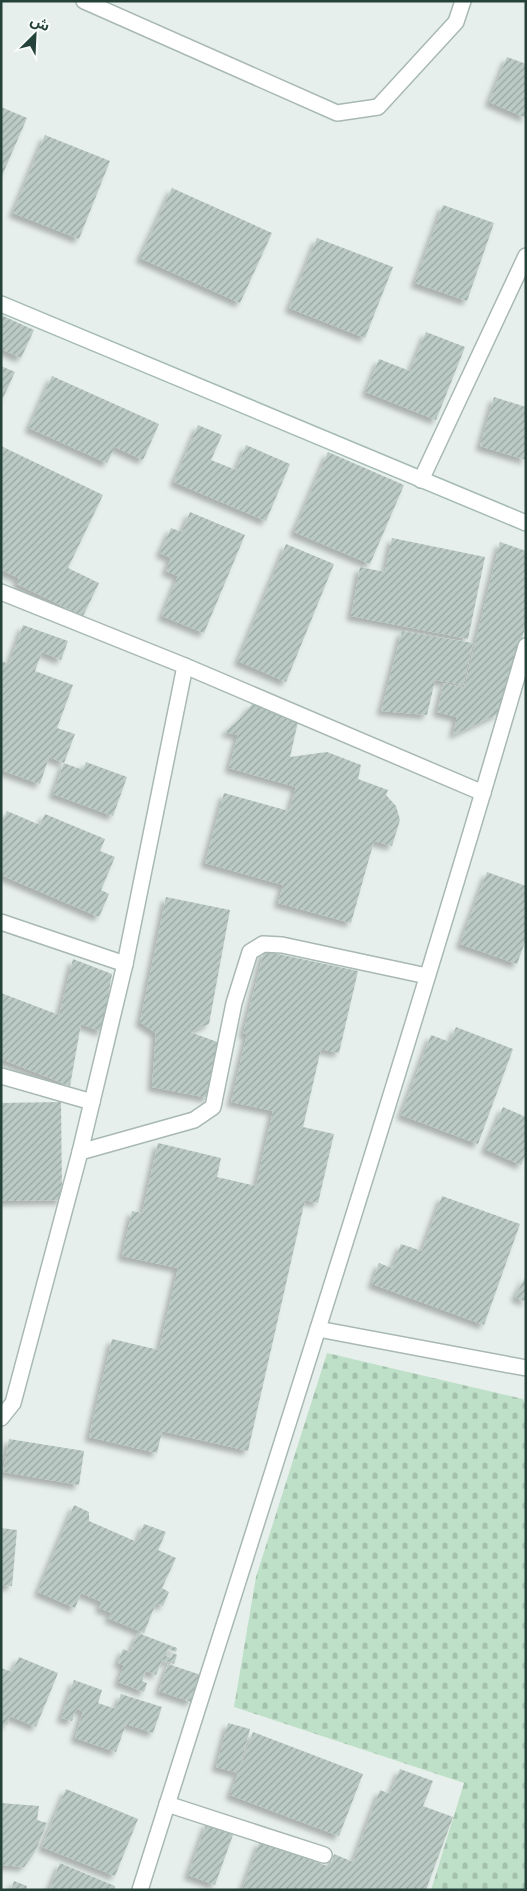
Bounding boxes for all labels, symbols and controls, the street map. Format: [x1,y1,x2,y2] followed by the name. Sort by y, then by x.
[10,10,60,60] north arrow
[28,12,52,34] text: ش

